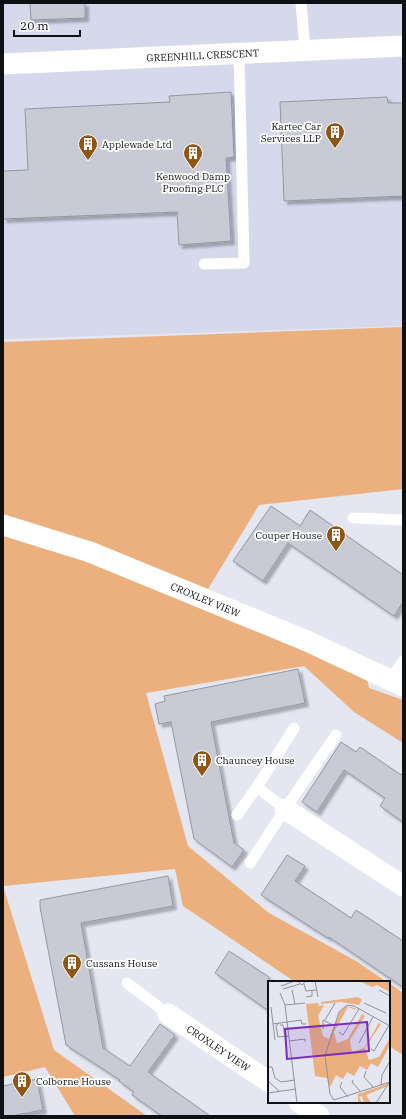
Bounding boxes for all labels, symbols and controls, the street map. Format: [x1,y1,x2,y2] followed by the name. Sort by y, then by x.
[14,12,80,38] scale bar
[20,18,49,33] text: 20 m
[146,46,260,64] street label: GREENHILL CRESCENT
[261,120,322,145] place label: Kartec Car Services LLP
[324,121,346,149] building icon: Kartec Car Services LLP
[77,133,99,161] building icon: Applewade Ltd
[102,138,172,151] place label: Applewade Ltd
[182,142,204,170] building icon: Kenwood Damp Proofing PLC
[156,170,230,195] place label: Kenwood Damp Proofing PLC
[325,524,347,552] building icon: Couper House
[256,529,322,542] place label: Couper House
[169,579,243,620] street label: CROXLEY VIEW
[191,749,213,777] building icon: Chauncey House
[216,754,295,767] place label: Chauncey House
[61,952,83,980] building icon: Cussans House
[86,957,157,970] place label: Cussans House
[268,981,390,1103] inset map
[184,1022,253,1074] street label: CROXLEY VIEW
[11,1070,33,1098] building icon: Colborne House
[36,1075,111,1088] place label: Colborne House

